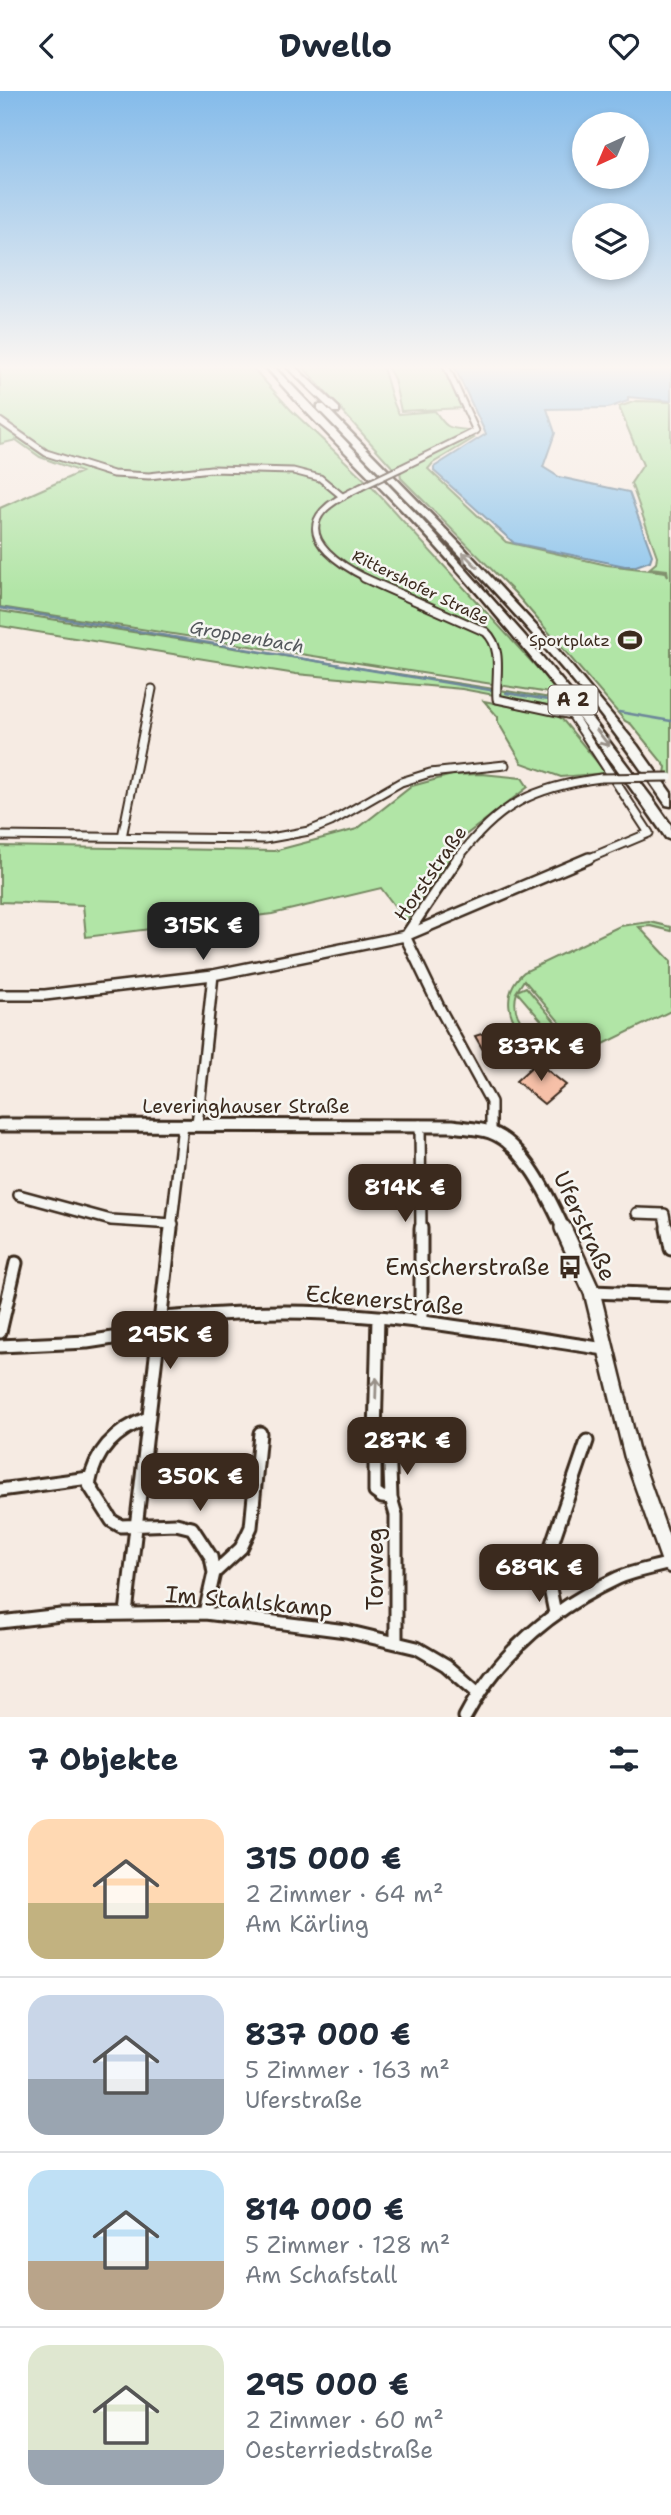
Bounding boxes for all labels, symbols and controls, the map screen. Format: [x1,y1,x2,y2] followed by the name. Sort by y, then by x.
[279,24,392,67] text: Dwello
[28,27,66,65] icon: back
[605,27,643,65] icon: heart
[572,112,649,189] north arrow
[572,112,649,280] map controls
[572,203,649,280] button: layers
[349,545,493,630] street label: Rittershofer Straße
[461,552,478,569] one-way arrow
[188,615,306,659] water label: Groppenbach
[616,626,644,654] sports icon: Sportplatz
[529,630,610,651] place label: Sportplatz
[548,685,598,715] road number: A 2
[595,728,610,746] one-way arrow
[389,821,472,926] street label: Horststraße
[146,903,260,962] pin: 315K €
[163,910,243,940] text: 315K €
[484,1023,598,1083] pin: 837K €
[498,1031,584,1061] text: 837K €
[142,1094,350,1119] street label: Leveringhauser Straße
[348,1165,462,1224] pin: 814K €
[547,1166,623,1286] street label: Uferstraße
[364,1172,446,1202] text: 814K €
[385,1252,550,1282] place label: Emscherstraße
[556,1253,584,1281] bus stop icon: Emscherstraße
[304,1278,466,1322] street label: Eckenerstraße
[113,1311,227,1371] pin: 295K €
[127,1319,213,1349] text: 295K €
[369,1377,382,1400] one-way arrow
[350,1417,464,1477] pin: 287K €
[363,1425,451,1455] text: 287K €
[143,1453,257,1513] pin: 350K €
[157,1461,243,1491] text: 350K €
[360,1528,390,1610] street label: Torweg
[482,1545,596,1604] pin: 689K €
[495,1552,583,1582] text: 689K €
[164,1579,334,1623] street label: Im Stahlskamp
[28,1739,178,1780] text: 7 Objekte
[605,1740,643,1778] icon: filters
[245,1838,401,1879] text: 315 000 €
[84,1847,168,1931] icon: home
[245,1879,444,1909] text: 2 Zimmer · 64 m²
[245,1909,369,1939] text: Am Kärling
[245,2014,411,2055] text: 837 000 €
[84,2023,168,2107] icon: home
[245,2055,450,2085] text: 5 Zimmer · 163 m²
[245,2085,363,2115] text: Uferstraße
[245,2189,404,2230] text: 814 000 €
[84,2198,168,2282] icon: home
[245,2230,450,2260] text: 5 Zimmer · 128 m²
[245,2260,397,2290] text: Am Schafstall
[245,2364,409,2405] text: 295 000 €
[84,2373,168,2457] icon: home
[245,2405,444,2435] text: 2 Zimmer · 60 m²
[245,2435,433,2465] text: Oesterriedstraße

